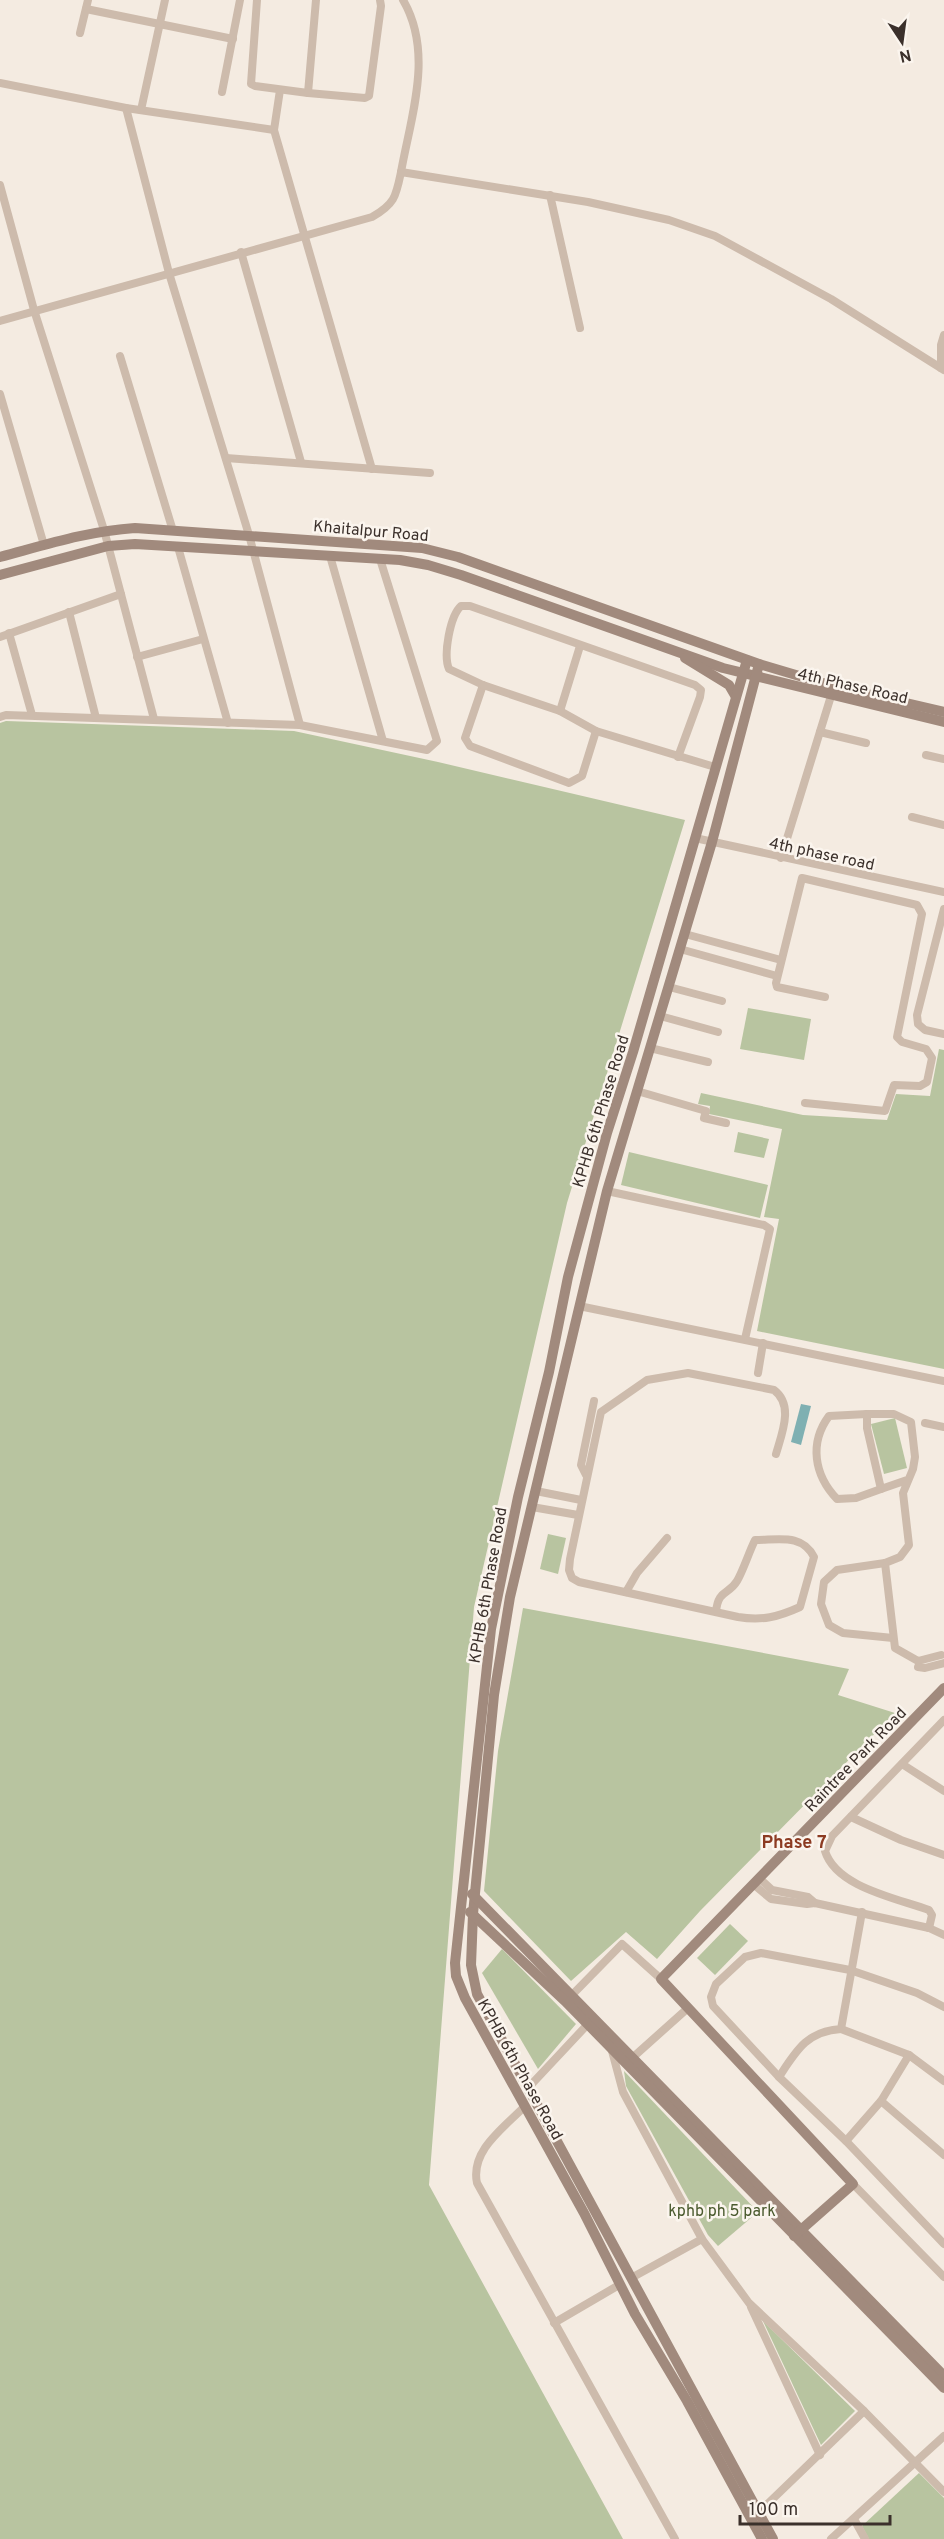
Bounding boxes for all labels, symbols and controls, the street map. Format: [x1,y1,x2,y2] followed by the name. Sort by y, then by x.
[872,12,932,72] north arrow
[897,44,913,66] text: N
[312,517,429,547] street label: Khaitalpur Road
[795,665,910,709] street label: 4th Phase Road
[767,834,876,876] street label: 4th phase road
[569,1033,635,1190] street label: KPHB 6th Phase Road
[465,1506,513,1665] street label: KPHB 6th Phase Road
[801,1704,912,1817] street label: Raintree Park Road
[761,1832,827,1855] district label: Phase 7
[472,1996,566,2144] street label: KPHB 6th Phase Road
[668,2202,776,2222] park label: kphb ph 5 park
[740,2488,890,2526] scale bar
[749,2499,798,2522] text: 100 m

